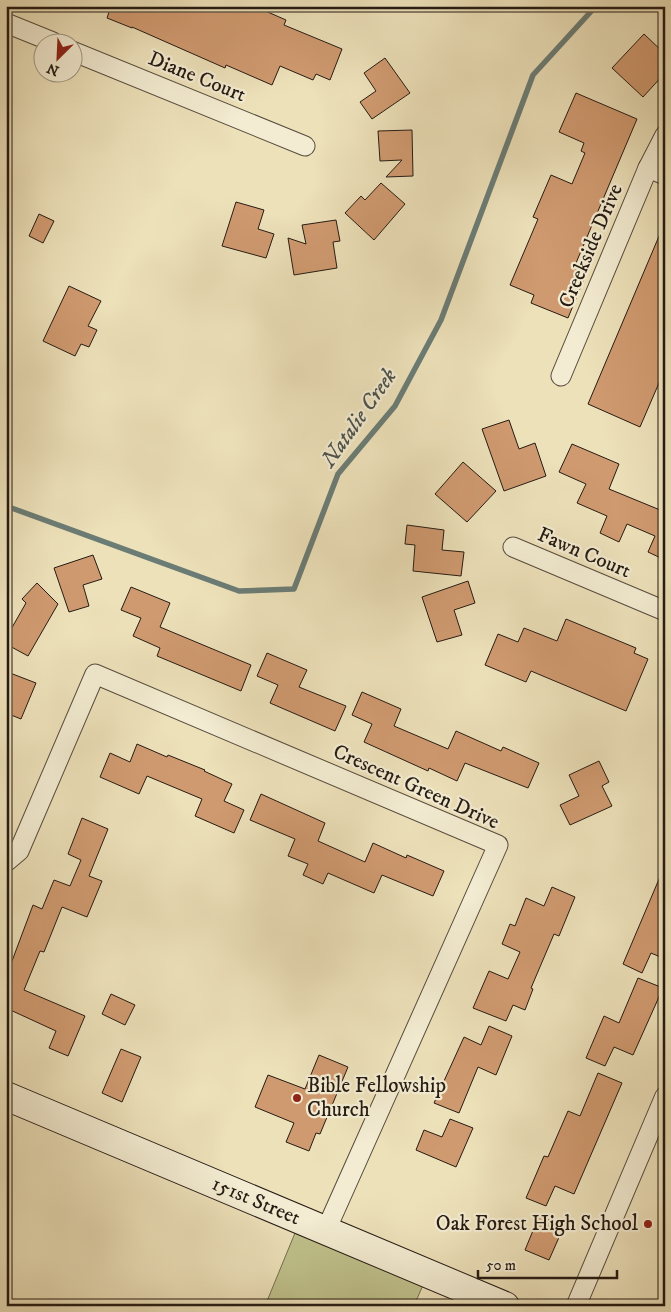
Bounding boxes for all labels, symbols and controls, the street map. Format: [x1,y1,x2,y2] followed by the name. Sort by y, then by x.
[32,32,82,82] north arrow
[144,46,250,108] street label: Diane Court
[44,58,62,80] text: N
[553,180,629,312] street label: Creekside Drive
[314,363,403,474] water label: Natalie Creek
[533,522,635,584] street label: Fawn Court
[329,739,503,835] street label: Crescent Green Drive
[307,1073,446,1123] place label: Bible Fellowship Church
[291,1092,303,1104] marker: Bible Fellowship Church
[208,1171,304,1231] street label: 151st Street
[436,1211,639,1237] place label: Oak Forest High School
[642,1218,654,1230] marker: Oak Forest High School
[478,1247,617,1279] scale bar
[486,1256,516,1275] text: 50 m

